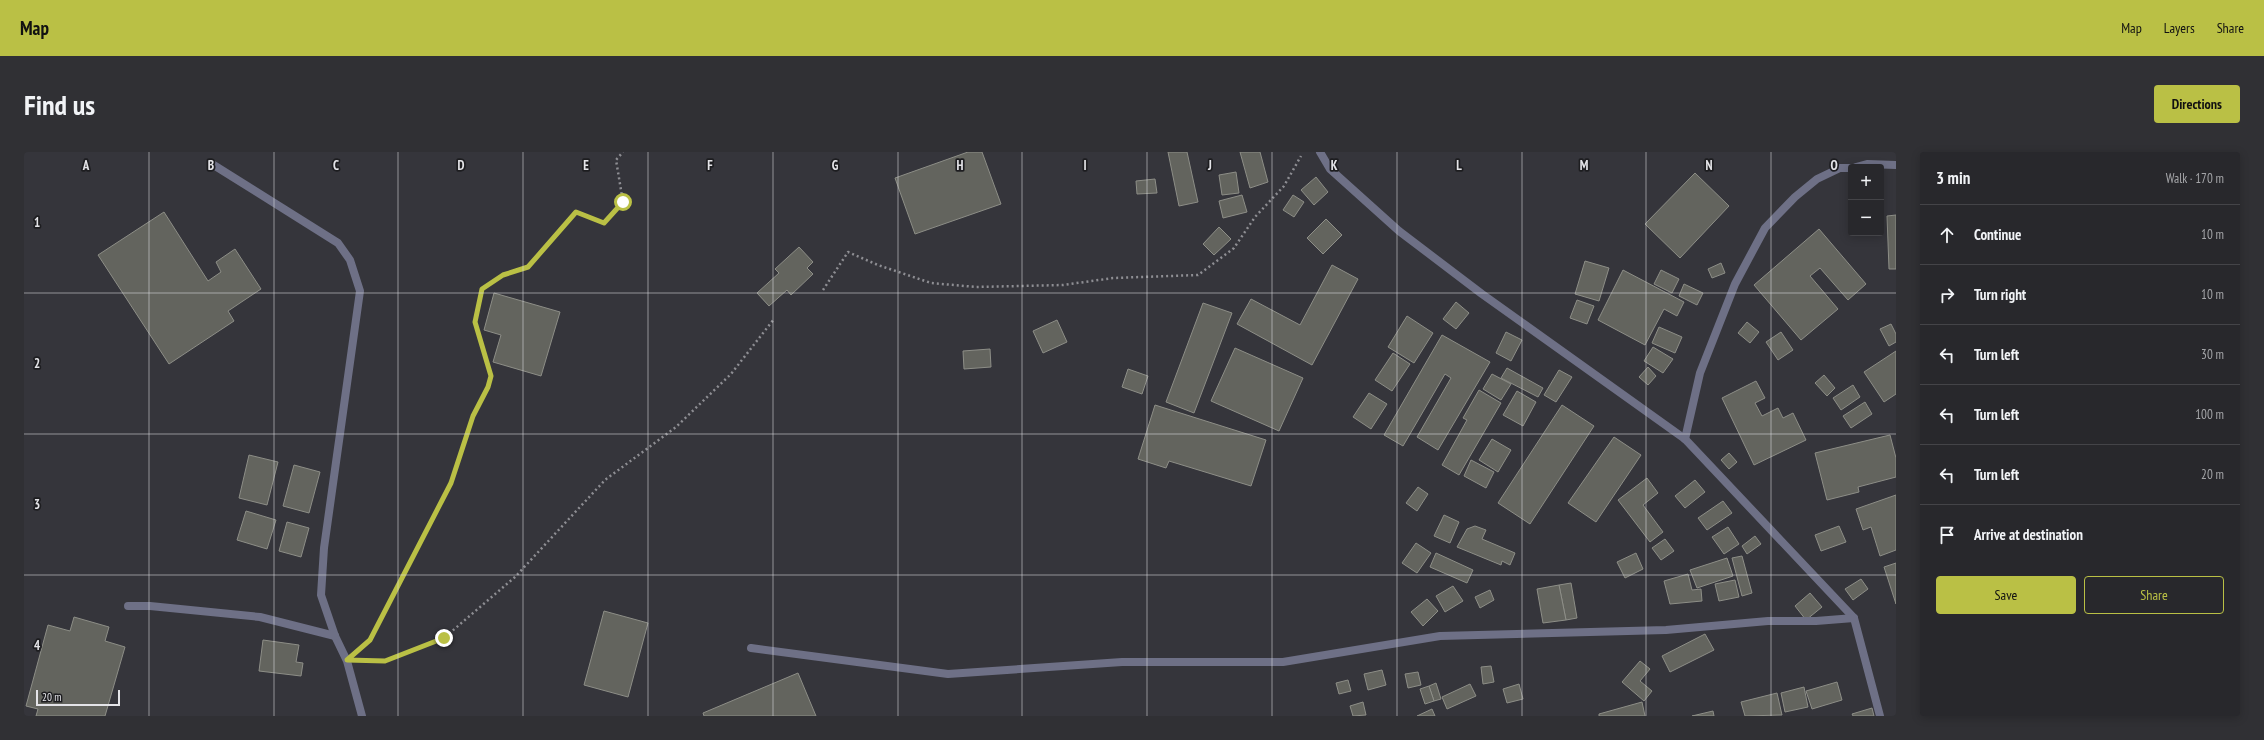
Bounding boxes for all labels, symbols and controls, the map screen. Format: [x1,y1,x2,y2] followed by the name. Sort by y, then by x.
[20,16,49,40] text: Map
[2121,19,2142,37] text: Map
[2164,19,2195,37] text: Layers
[2217,19,2244,37] text: Share
[2154,85,2240,123] button: Directions
[24,86,95,123] text: Find us
[82,157,90,174] text: A
[208,157,214,174] text: B
[333,157,339,174] text: C
[458,157,465,174] text: D
[583,157,589,174] text: E
[707,157,713,174] text: F
[832,157,839,174] text: G
[957,157,964,174] text: H
[1083,157,1087,174] text: I
[1207,157,1212,174] text: J
[1331,157,1338,174] text: K
[1456,157,1462,174] text: L
[1580,157,1589,174] text: M
[1705,157,1713,174] text: N
[1830,157,1838,174] text: O
[1848,164,1884,236] map controls
[1848,164,1884,200] button: +
[1936,167,1970,189] text: 3 min
[2166,170,2224,187] text: Walk · 170 m
[614,193,632,211] route start
[1848,200,1884,236] button: −
[34,214,40,231] text: 1
[1936,224,1958,246] icon: ahead
[1974,225,2021,244] text: Continue
[2201,226,2224,243] text: 10 m
[1936,284,1958,306] icon: right
[1974,285,2026,304] text: Turn right
[2201,286,2224,303] text: 10 m
[1936,344,1958,366] icon: left
[1974,345,2019,364] text: Turn left
[2201,346,2224,363] text: 30 m
[34,355,40,372] text: 2
[1936,404,1958,426] icon: left
[1974,405,2019,424] text: Turn left
[2195,406,2224,423] text: 100 m
[1936,464,1958,486] icon: left
[1974,465,2019,484] text: Turn left
[2201,466,2224,483] text: 20 m
[34,496,40,513] text: 3
[1936,524,1958,546] icon: arrive
[1974,525,2083,544] text: Arrive at destination
[1936,576,2076,614] button: Save
[2084,576,2224,614] button: Share
[435,629,453,647] route end
[34,637,41,654] text: 4
[36,688,120,707] scale bar
[42,690,61,704] text: 20 m

